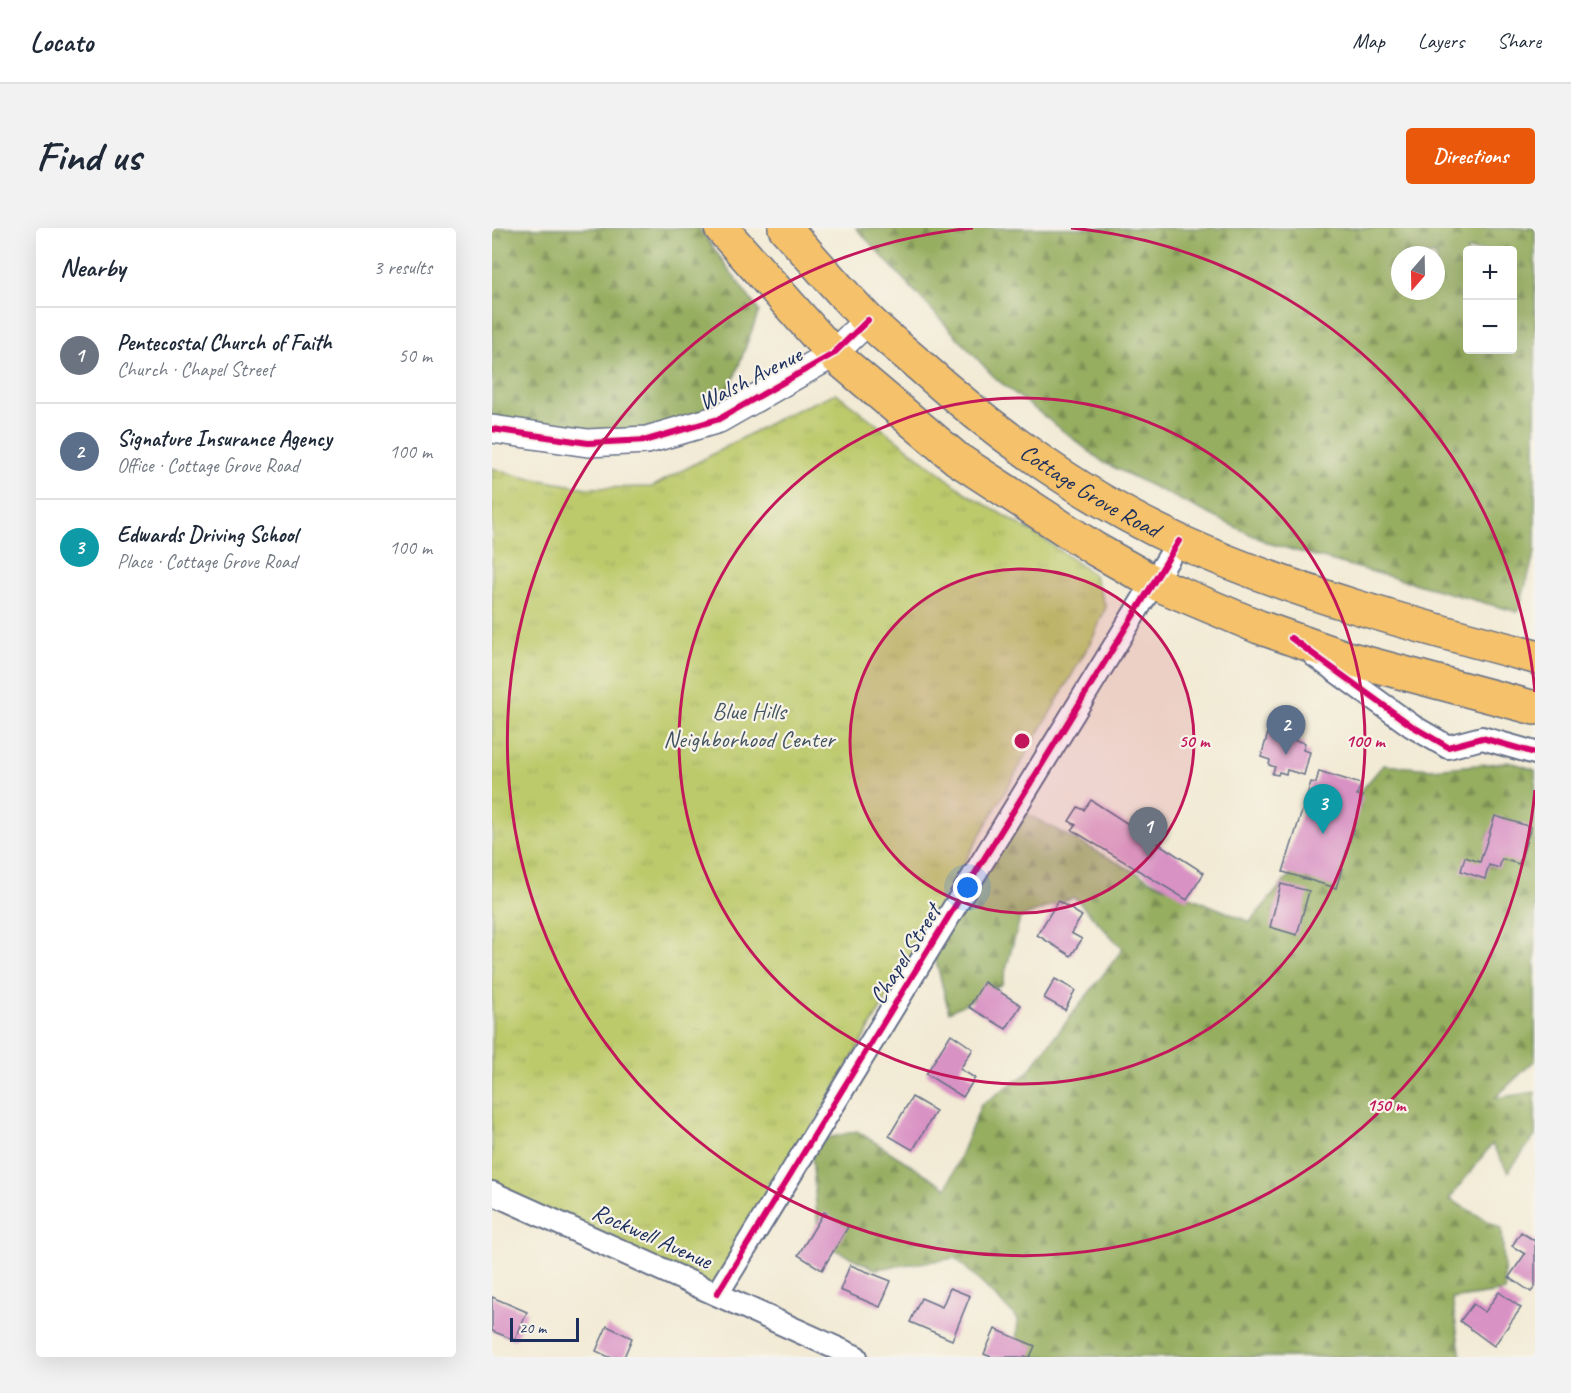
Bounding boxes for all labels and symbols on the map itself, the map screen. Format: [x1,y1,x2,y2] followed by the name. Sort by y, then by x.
[1391,246,1445,300] north arrow
[693,338,809,417] street label: Walsh Avenue
[1015,437,1168,546] street label: Cottage Grove Road
[663,696,837,754] park label: Blue Hills Neighborhood Center
[1266,706,1306,755] pin: 2
[1179,730,1211,752] text: 50 m
[1346,730,1386,752] text: 100 m
[1012,731,1032,751] centre of rings
[1304,784,1342,834] pin: 3
[1128,808,1168,857] pin: 1
[953,873,982,902] your location
[863,896,949,1009] street label: Chapel Street
[1367,1094,1407,1116] text: 150 m
[588,1196,718,1277] street label: Rockwell Avenue
[510,1315,579,1342] scale bar

